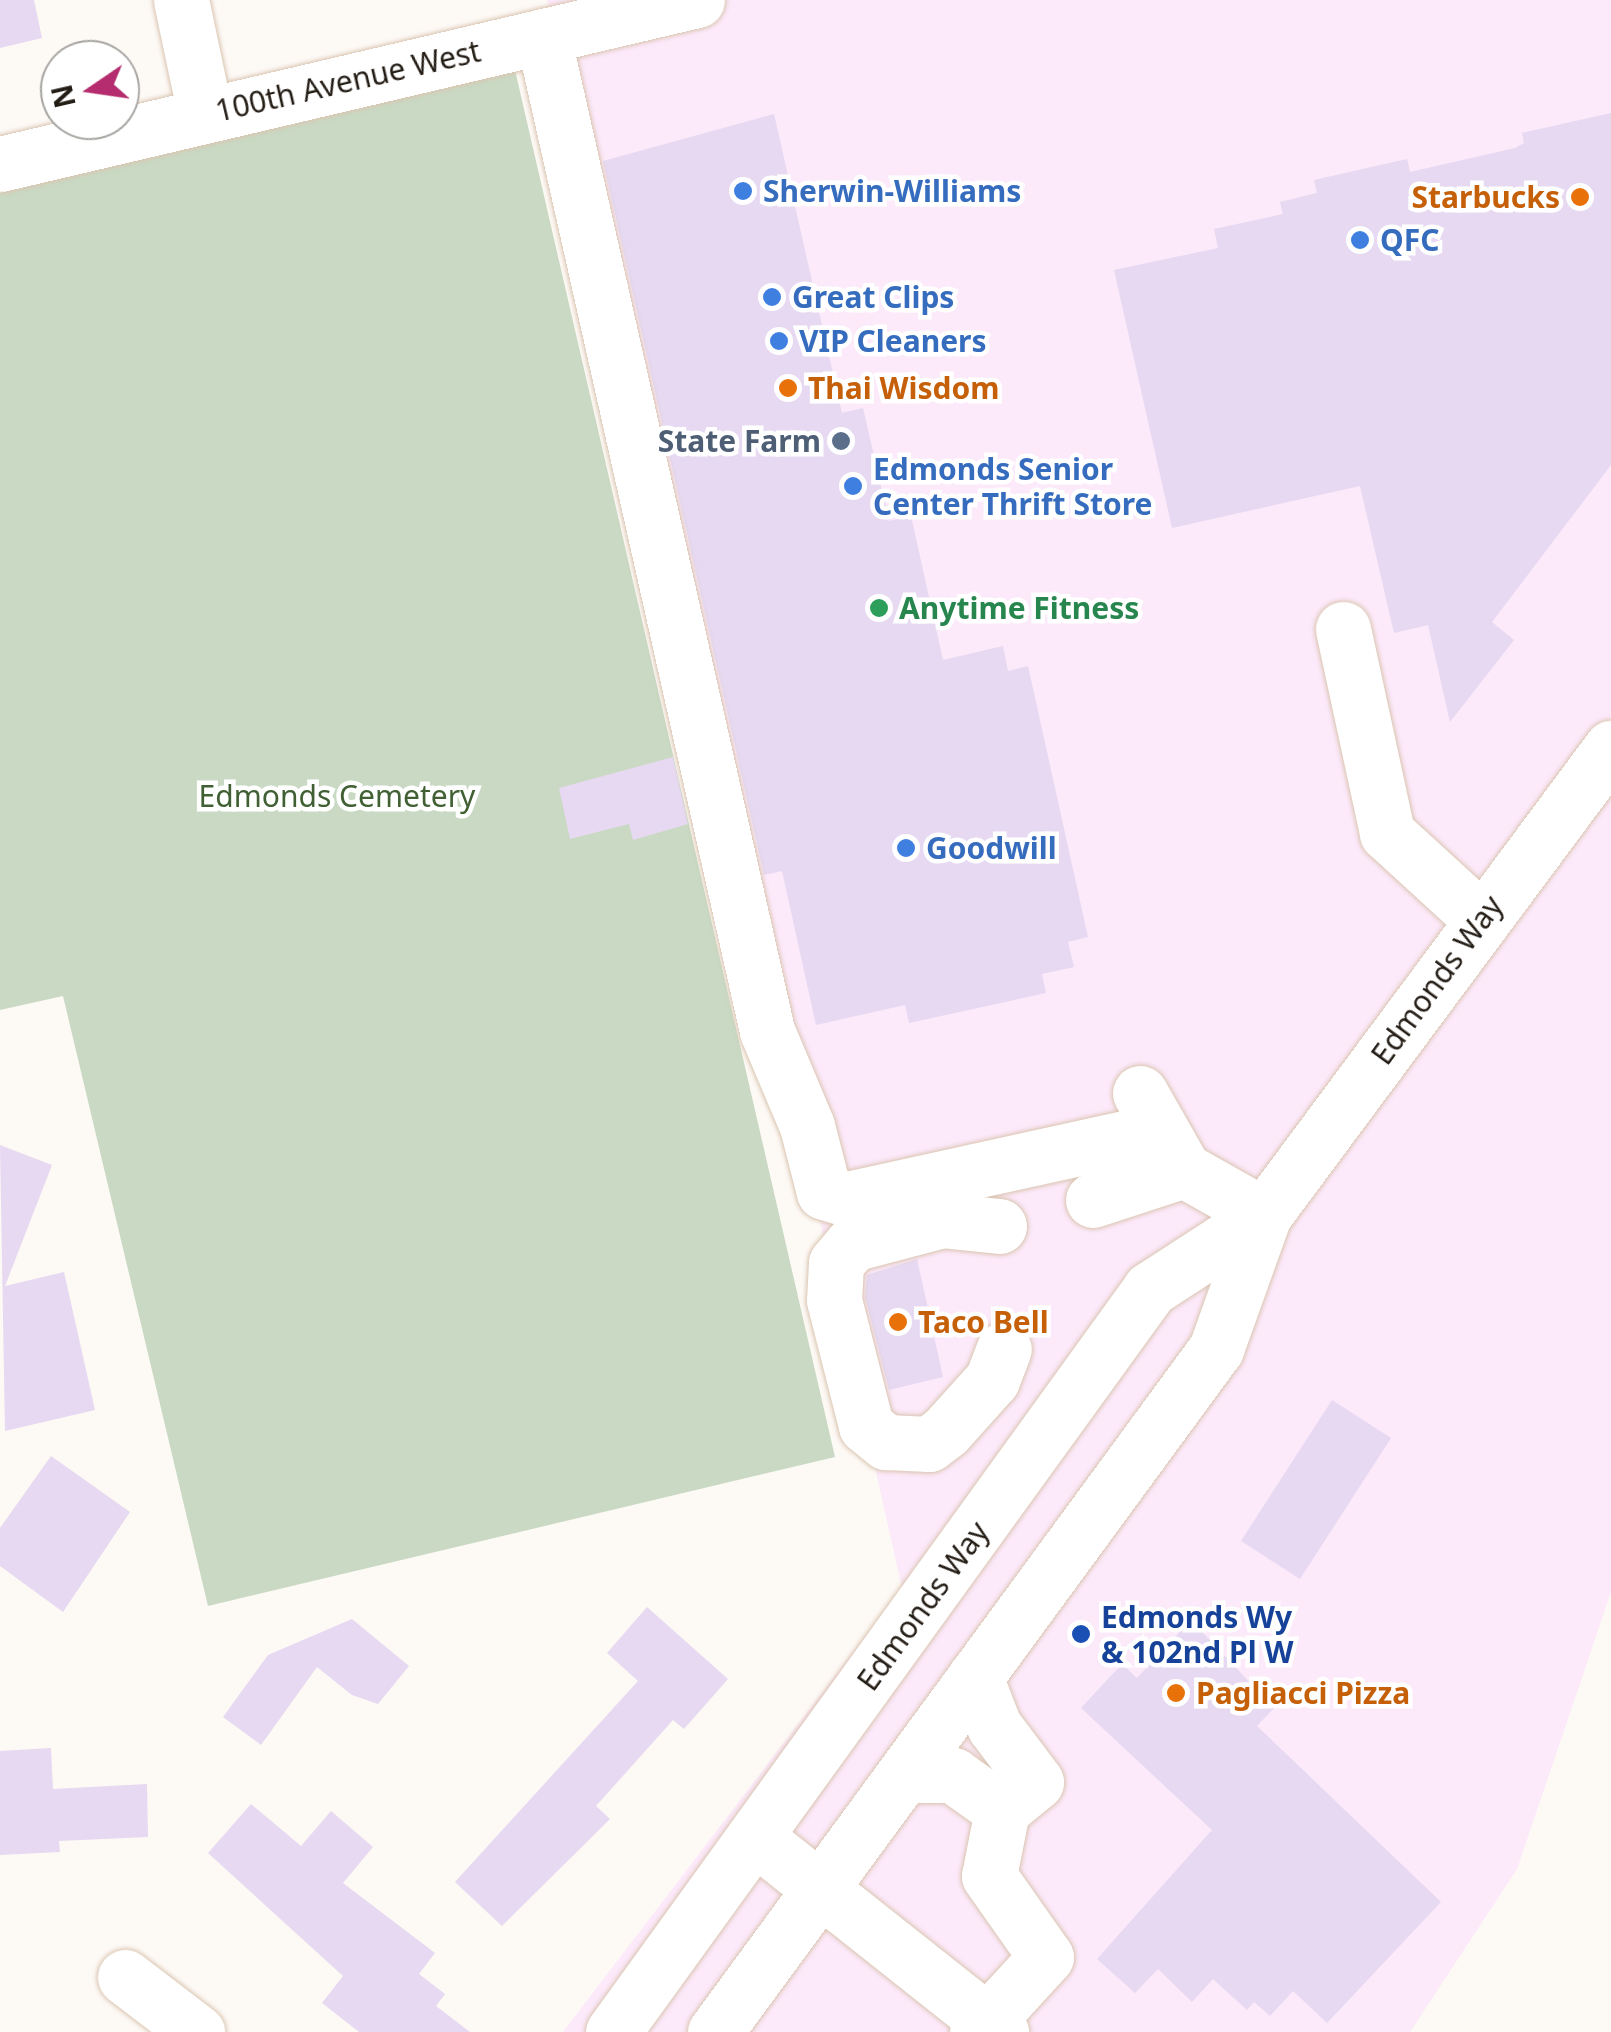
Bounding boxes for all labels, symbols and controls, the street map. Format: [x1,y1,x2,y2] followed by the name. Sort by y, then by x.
[212,33,484,129] street label: 100th Avenue West
[40,40,140,140] north arrow
[42,81,84,112] text: N
[763,173,1021,209] place label: Sherwin-Williams
[1411,179,1560,215] place label: Starbucks
[732,180,754,202] marker: Sherwin-Williams
[1569,186,1591,208] marker: Starbucks
[1380,222,1439,258] place label: QFC
[1349,229,1371,251] marker: QFC
[792,279,954,315] place label: Great Clips
[761,286,783,308] marker: Great Clips
[799,323,987,359] place label: VIP Cleaners
[768,330,790,352] marker: VIP Cleaners
[808,370,1000,406] place label: Thai Wisdom
[777,377,799,399] marker: Thai Wisdom
[658,423,821,459] place label: State Farm
[830,430,852,452] marker: State Farm
[873,451,1152,522] place label: Edmonds Senior Center Thrift Store
[842,475,864,497] marker: Edmonds Senior Center Thrift Store
[899,590,1139,626] place label: Anytime Fitness
[868,597,890,619] marker: Anytime Fitness
[199,778,475,814] park label: Edmonds Cemetery
[926,830,1057,866] place label: Goodwill
[895,837,917,859] marker: Goodwill
[1364,889,1510,1071] street label: Edmonds Way
[918,1304,1049,1340] place label: Taco Bell
[887,1311,909,1333] marker: Taco Bell
[850,1515,996,1697] street label: Edmonds Way
[1101,1599,1293,1670] place label: Edmonds Wy & 102nd Pl W
[1070,1623,1092,1645] marker: Edmonds Wy & 102nd Pl W
[1196,1675,1410,1711] place label: Pagliacci Pizza
[1165,1682,1187,1704] marker: Pagliacci Pizza

